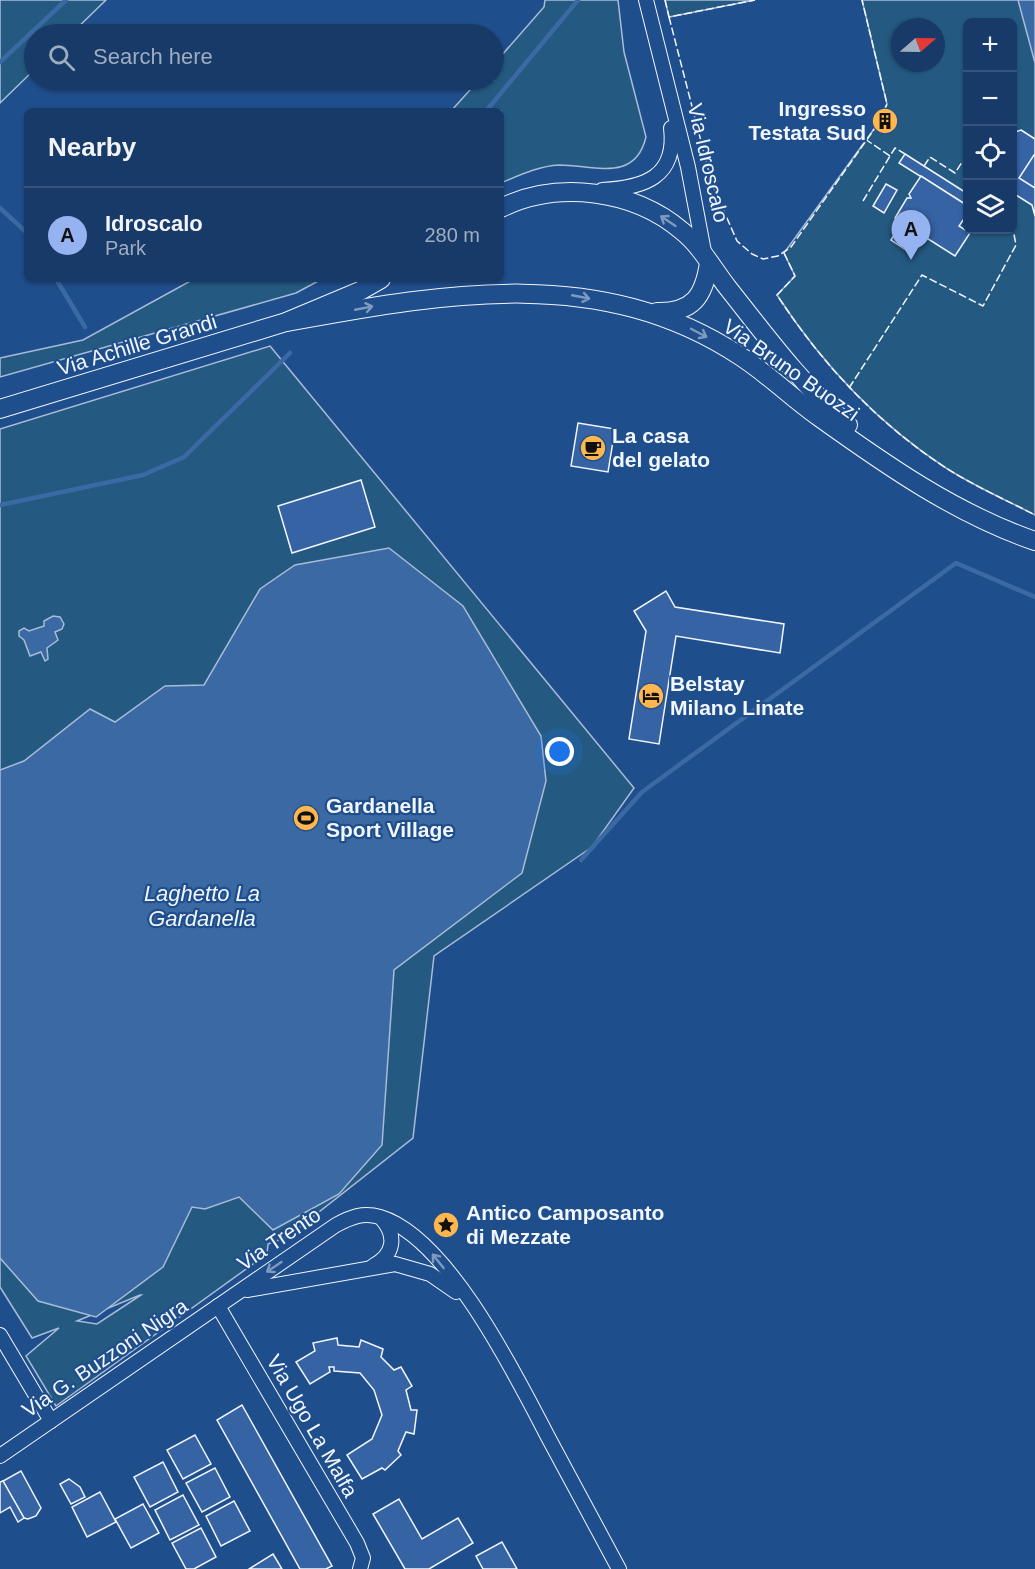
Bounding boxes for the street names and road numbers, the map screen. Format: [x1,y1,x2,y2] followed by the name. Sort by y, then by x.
[684,101,733,224] street label: Via Idroscalo
[54,309,219,380] street label: Via Achille Grandi
[719,314,864,425] street label: Via Bruno Buozzi
[233,1202,325,1275] street label: Via Trento
[18,1293,192,1422] street label: Via G. Buzzoni Nigra
[262,1350,363,1501] street label: Via Ugo La Malfa

